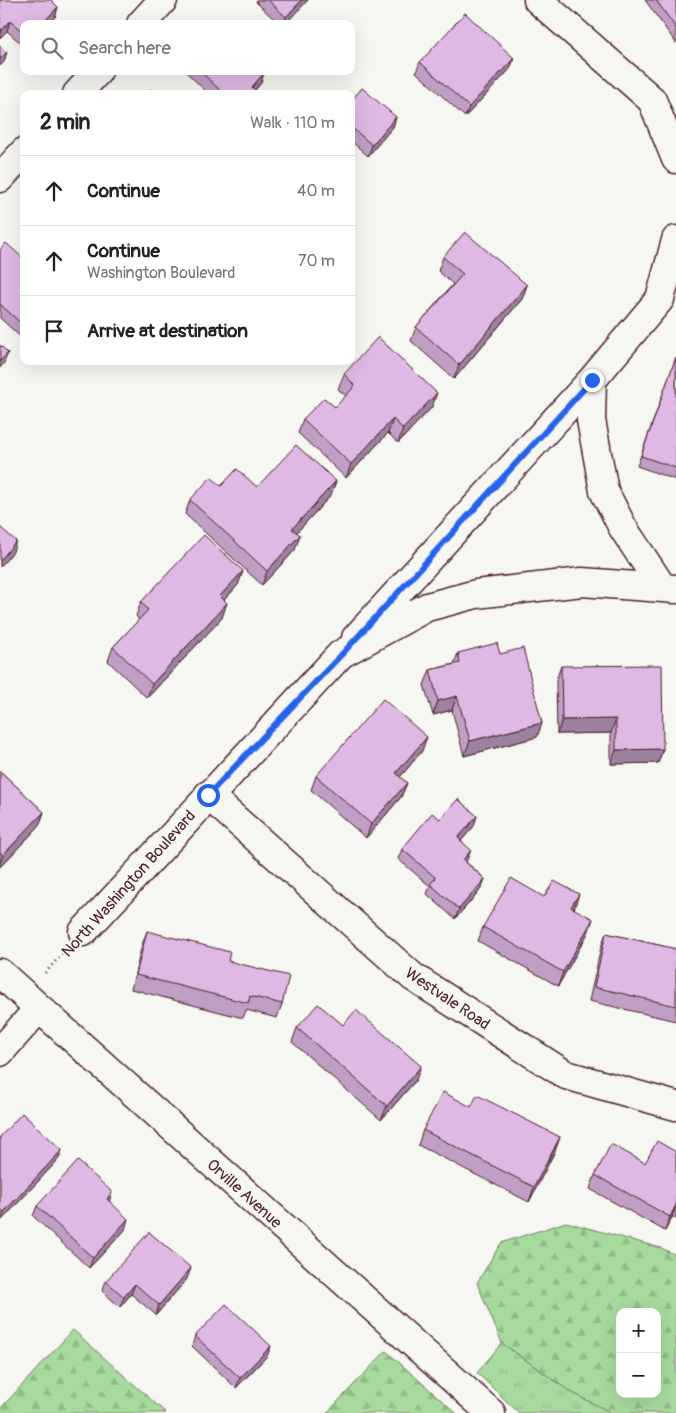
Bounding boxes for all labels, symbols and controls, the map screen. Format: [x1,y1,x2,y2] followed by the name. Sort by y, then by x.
[20,20,355,75] search box
[38,34,66,62] icon: search
[78,36,171,60] text: Search here
[40,109,90,136] text: 2 min
[250,113,335,133] text: Walk · 110 m
[40,177,68,205] icon: ahead
[87,179,160,203] text: Continue
[297,181,335,201] text: 40 m
[87,239,160,263] text: Continue
[40,247,68,275] icon: ahead
[298,251,335,271] text: 70 m
[87,263,235,283] text: Washington Boulevard
[40,317,68,345] icon: arrive
[87,319,248,343] text: Arrive at destination
[581,369,604,392] route end
[197,784,220,807] route start
[57,806,200,961] street label: North Washington Boulevard
[401,963,494,1035] street label: Westvale Road
[203,1155,286,1233] street label: Orville Avenue
[616,1308,661,1398] map controls
[616,1308,661,1353] button: +
[616,1353,661,1398] button: −

